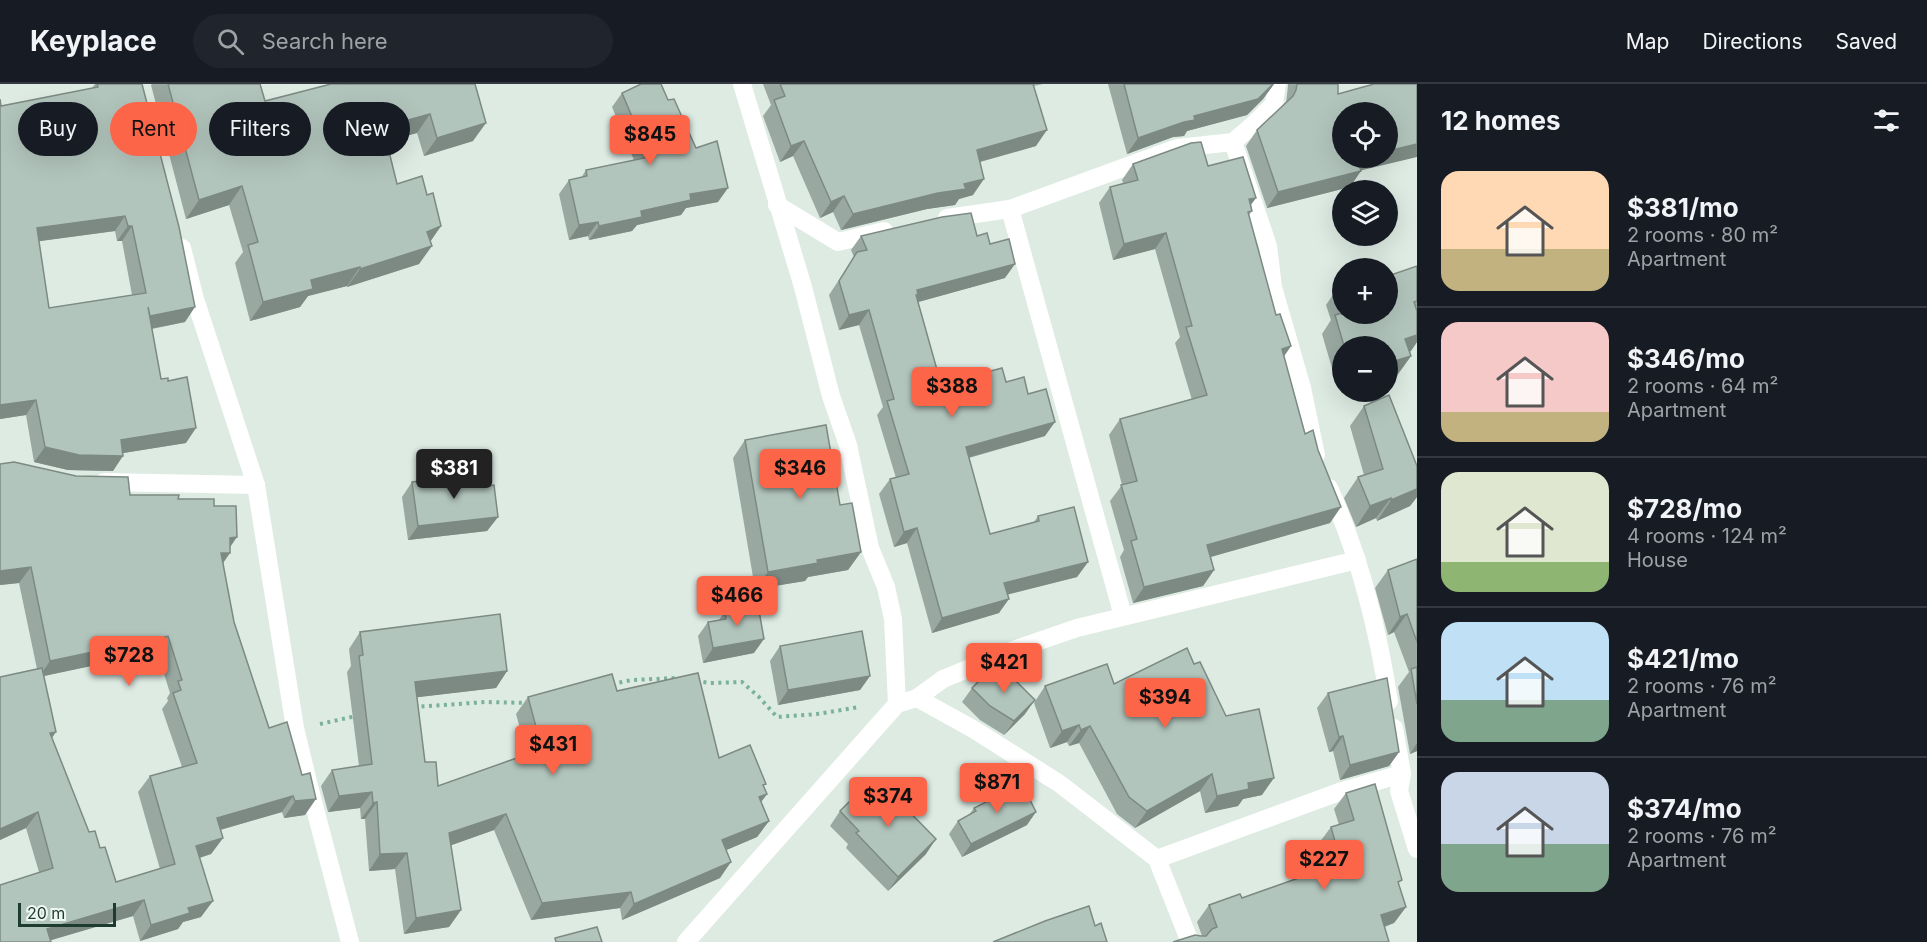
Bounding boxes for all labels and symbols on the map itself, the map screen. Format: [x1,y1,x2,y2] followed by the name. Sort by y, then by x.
[614,115,686,166] pin: $845
[916,367,988,418] pin: $388
[418,449,490,500] pin: $381
[764,449,836,500] pin: $346
[701,576,773,627] pin: $466
[93,636,165,687] pin: $728
[968,643,1040,694] pin: $421
[1129,678,1201,729] pin: $394
[517,725,589,776] pin: $431
[961,763,1033,814] pin: $871
[852,777,924,828] pin: $374
[1288,840,1360,891] pin: $227
[18,900,116,928] scale bar

